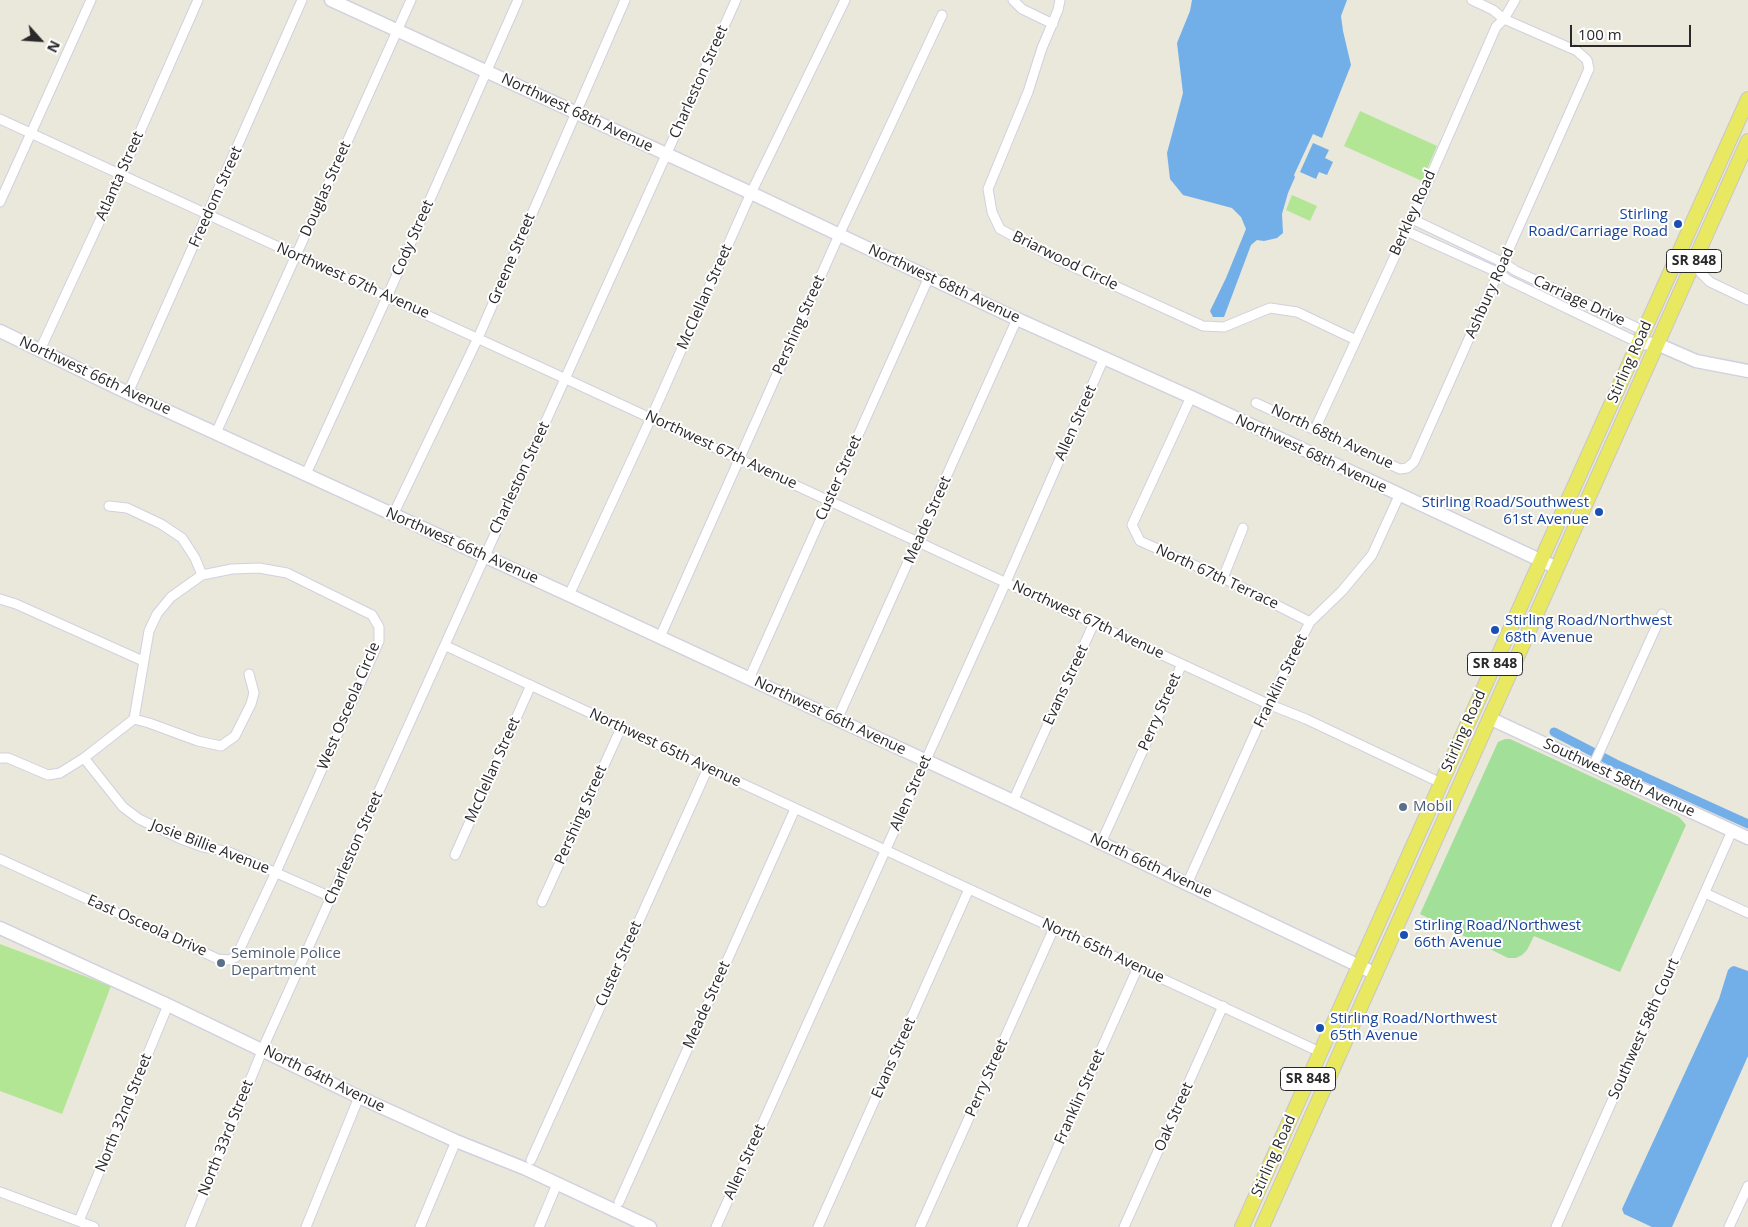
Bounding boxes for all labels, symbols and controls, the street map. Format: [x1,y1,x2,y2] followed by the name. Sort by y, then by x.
[15,15,65,65] north arrow
[1573,15,1694,47] scale bar
[666,23,732,141] street label: Charleston Street
[1578,24,1622,44] text: 100 m
[43,38,65,56] text: N
[498,70,656,156] street label: Northwest 68th Avenue
[92,129,148,223] street label: Atlanta Street
[297,139,355,239] street label: Douglas Street
[186,144,246,250] street label: Freedom Street
[1386,168,1440,258] street label: Berkley Road
[388,197,438,279] street label: Cody Street
[1528,206,1668,241] place label: Stirling Road/Carriage Road
[485,211,539,307] street label: Greene Street
[1672,218,1684,230] marker: Stirling Road/Carriage Road
[1009,228,1121,294] street label: Briarwood Circle
[274,239,432,323] street label: Northwest 67th Avenue
[865,241,1023,327] street label: Northwest 68th Avenue
[674,242,736,352] street label: McClellan Street
[1462,245,1518,341] street label: Ashbury Road
[1666,250,1722,272] road number: SR 848
[1530,272,1628,330] street label: Carriage Drive
[769,273,829,377] street label: Pershing Street
[1604,318,1656,406] street label: Stirling Road
[16,333,174,419] street label: Northwest 66th Avenue
[1051,383,1101,463] street label: Allen Street
[1268,401,1396,473] street label: North 68th Avenue
[642,407,800,493] street label: Northwest 67th Avenue
[1232,411,1390,497] street label: Northwest 68th Avenue
[486,419,554,537] street label: Charleston Street
[812,433,866,523] street label: Custer Street
[901,474,955,566] street label: Meade Street
[1422,494,1589,529] place label: Stirling Road/Southwest 61st Avenue
[383,504,541,588] street label: Northwest 66th Avenue
[1593,506,1605,518] marker: Stirling Road/Southwest 61st Avenue
[1153,541,1281,613] street label: North 67th Terrace
[1009,577,1167,663] street label: Northwest 67th Avenue
[1505,612,1672,647] place label: Stirling Road/Northwest 68th Avenue
[1489,624,1501,636] marker: Stirling Road/Northwest 68th Avenue
[1251,631,1311,731] street label: Franklin Street
[314,639,384,773] street label: West Osceola Circle
[1040,642,1092,728] street label: Evans Street
[1468,652,1522,676] road number: SR 848
[1135,670,1185,754] street label: Perry Street
[751,673,909,759] street label: Northwest 66th Avenue
[1438,687,1490,775] street label: Stirling Road
[586,705,744,791] street label: Northwest 65th Avenue
[462,715,524,825] street label: McClellan Street
[1540,735,1698,821] street label: Southwest 58th Avenue
[886,753,936,833] street label: Allen Street
[551,763,611,867] street label: Pershing Street
[321,789,387,907] street label: Charleston Street
[1413,798,1452,816] place label: Mobil
[1397,801,1409,813] marker: Mobil
[148,816,272,878] street label: Josie Billie Avenue
[1087,830,1215,902] street label: North 66th Avenue
[84,891,210,961] street label: East Osceola Drive
[1039,915,1167,987] street label: North 65th Avenue
[1414,917,1581,952] place label: Stirling Road/Northwest 66th Avenue
[592,919,646,1009] street label: Custer Street
[1398,929,1410,941] marker: Stirling Road/Northwest 66th Avenue
[231,945,341,980] place label: Seminole Police Department
[1605,956,1683,1102] street label: Southwest 58th Court
[215,957,227,969] marker: Seminole Police Department
[680,959,734,1051] street label: Meade Street
[1330,1010,1497,1045] place label: Stirling Road/Northwest 65th Avenue
[868,1015,920,1101] street label: Evans Street
[1314,1022,1326,1034] marker: Stirling Road/Northwest 65th Avenue
[962,1036,1012,1120] street label: Perry Street
[260,1042,388,1116] street label: North 64th Avenue
[1051,1047,1109,1147] street label: Franklin Street
[92,1051,156,1175] street label: North 32nd Street
[1280,1068,1336,1090] road number: SR 848
[195,1078,257,1198] street label: North 33rd Street
[1151,1080,1197,1154] street label: Oak Street
[1248,1112,1300,1200] street label: Stirling Road
[720,1122,770,1202] street label: Allen Street

